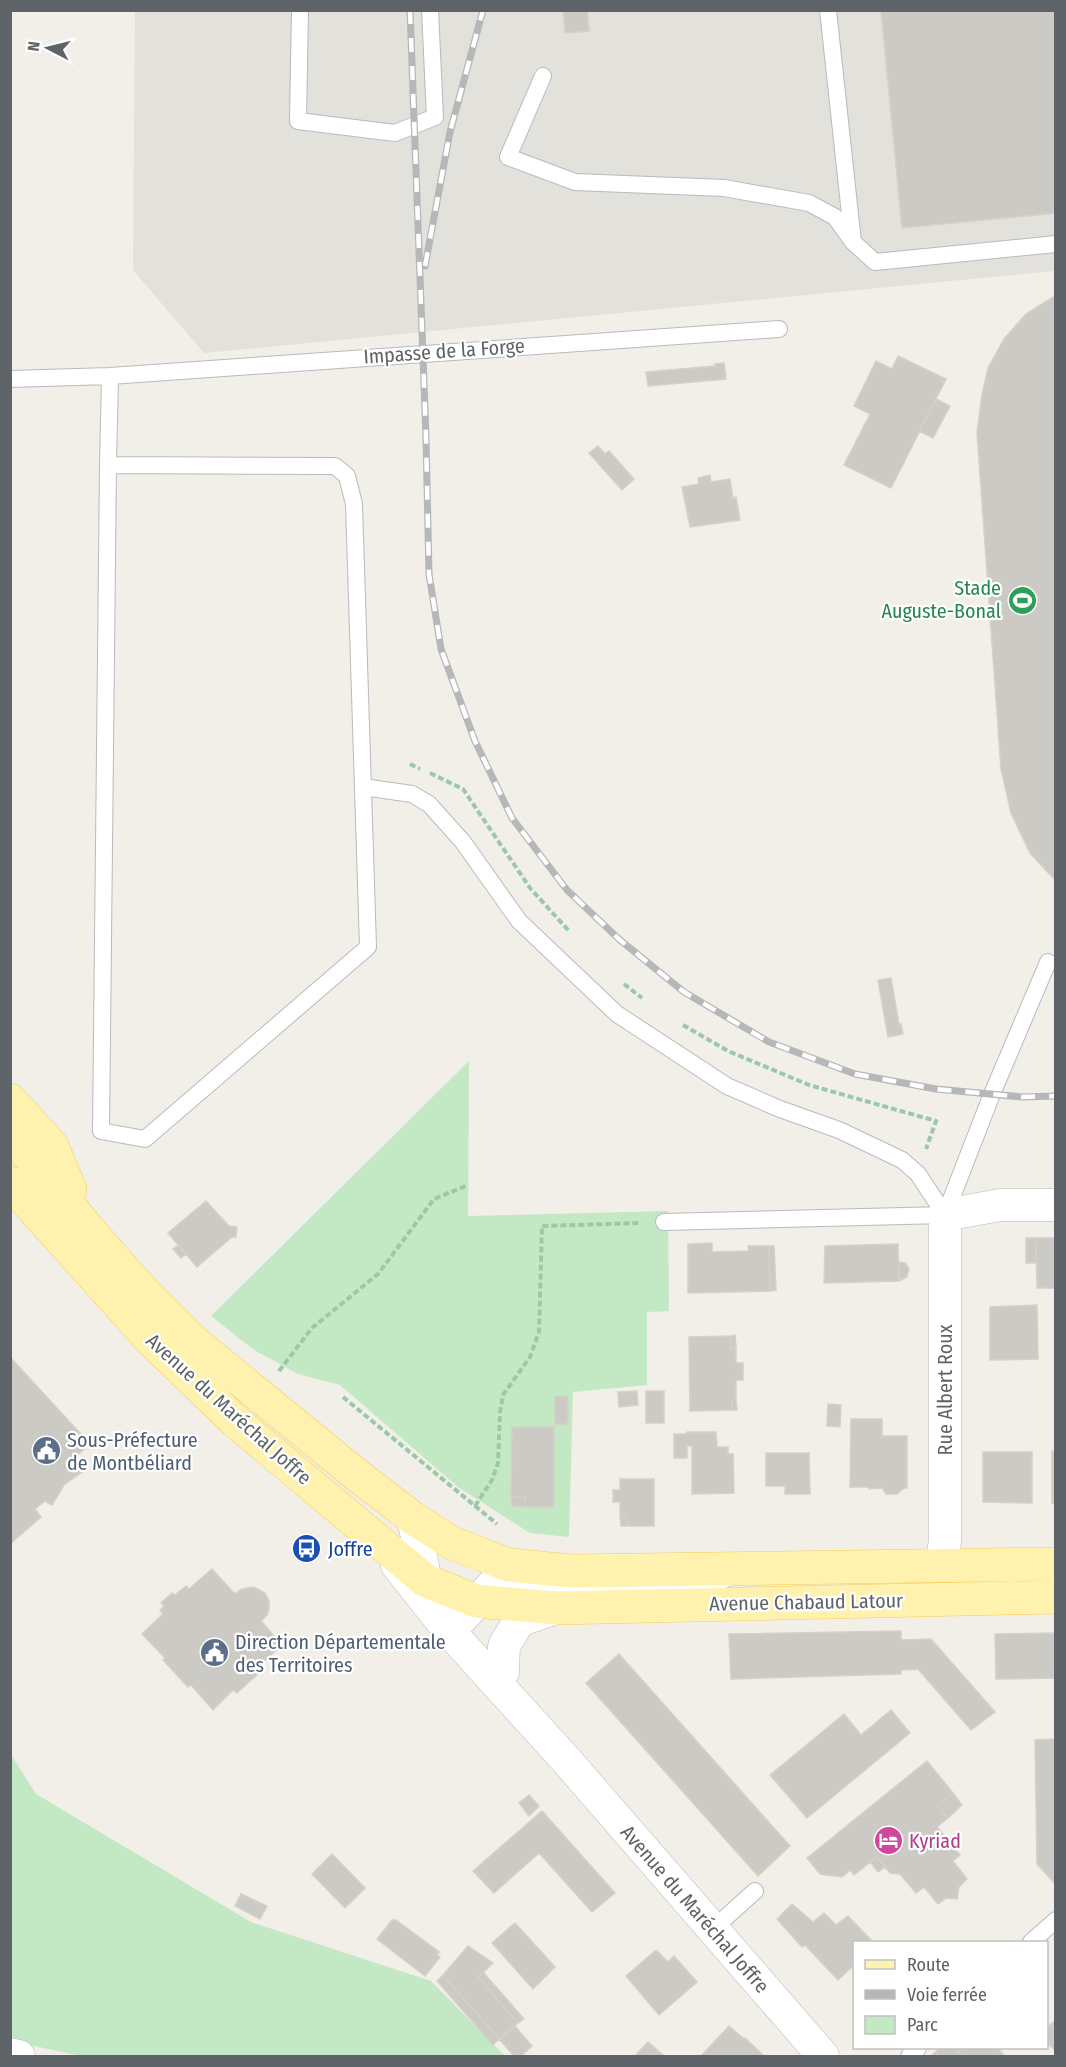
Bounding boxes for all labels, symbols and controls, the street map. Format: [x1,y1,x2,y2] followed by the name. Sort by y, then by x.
[18,18,78,78] north arrow
[24,40,44,52] text: N
[363,333,525,369] street label: Impasse de la Forge
[881,576,1001,623] place label: Stade Auguste-Bonal
[1006,584,1038,616] sports icon: Stade Auguste-Bonal
[933,1324,957,1455] street label: Rue Albert Roux
[141,1328,317,1490] street label: Avenue du Maréchal Joffre
[67,1428,198,1475] place label: Sous-Préfecture de Montbéliard
[30,1435,62,1467] public building icon: Sous-Préfecture de Montbéliard
[291,1533,323,1565] bus stop icon: Joffre
[328,1537,373,1561] place label: Joffre
[709,1588,903,1616] street label: Avenue Chabaud Latour
[235,1630,446,1677] place label: Direction Départementale des Territoires
[198,1637,230,1669] public building icon: Direction Départementale des Territoires
[616,1820,774,1998] street label: Avenue du Maréchal Joffre
[872,1825,904,1857] hotel icon: Kyriad
[909,1829,961,1853] place label: Kyriad
[853,1941,1048,2049] legend
[907,1954,950,1976] text: Route
[907,1984,987,2006] text: Voie ferrée
[907,2014,938,2036] text: Parc

